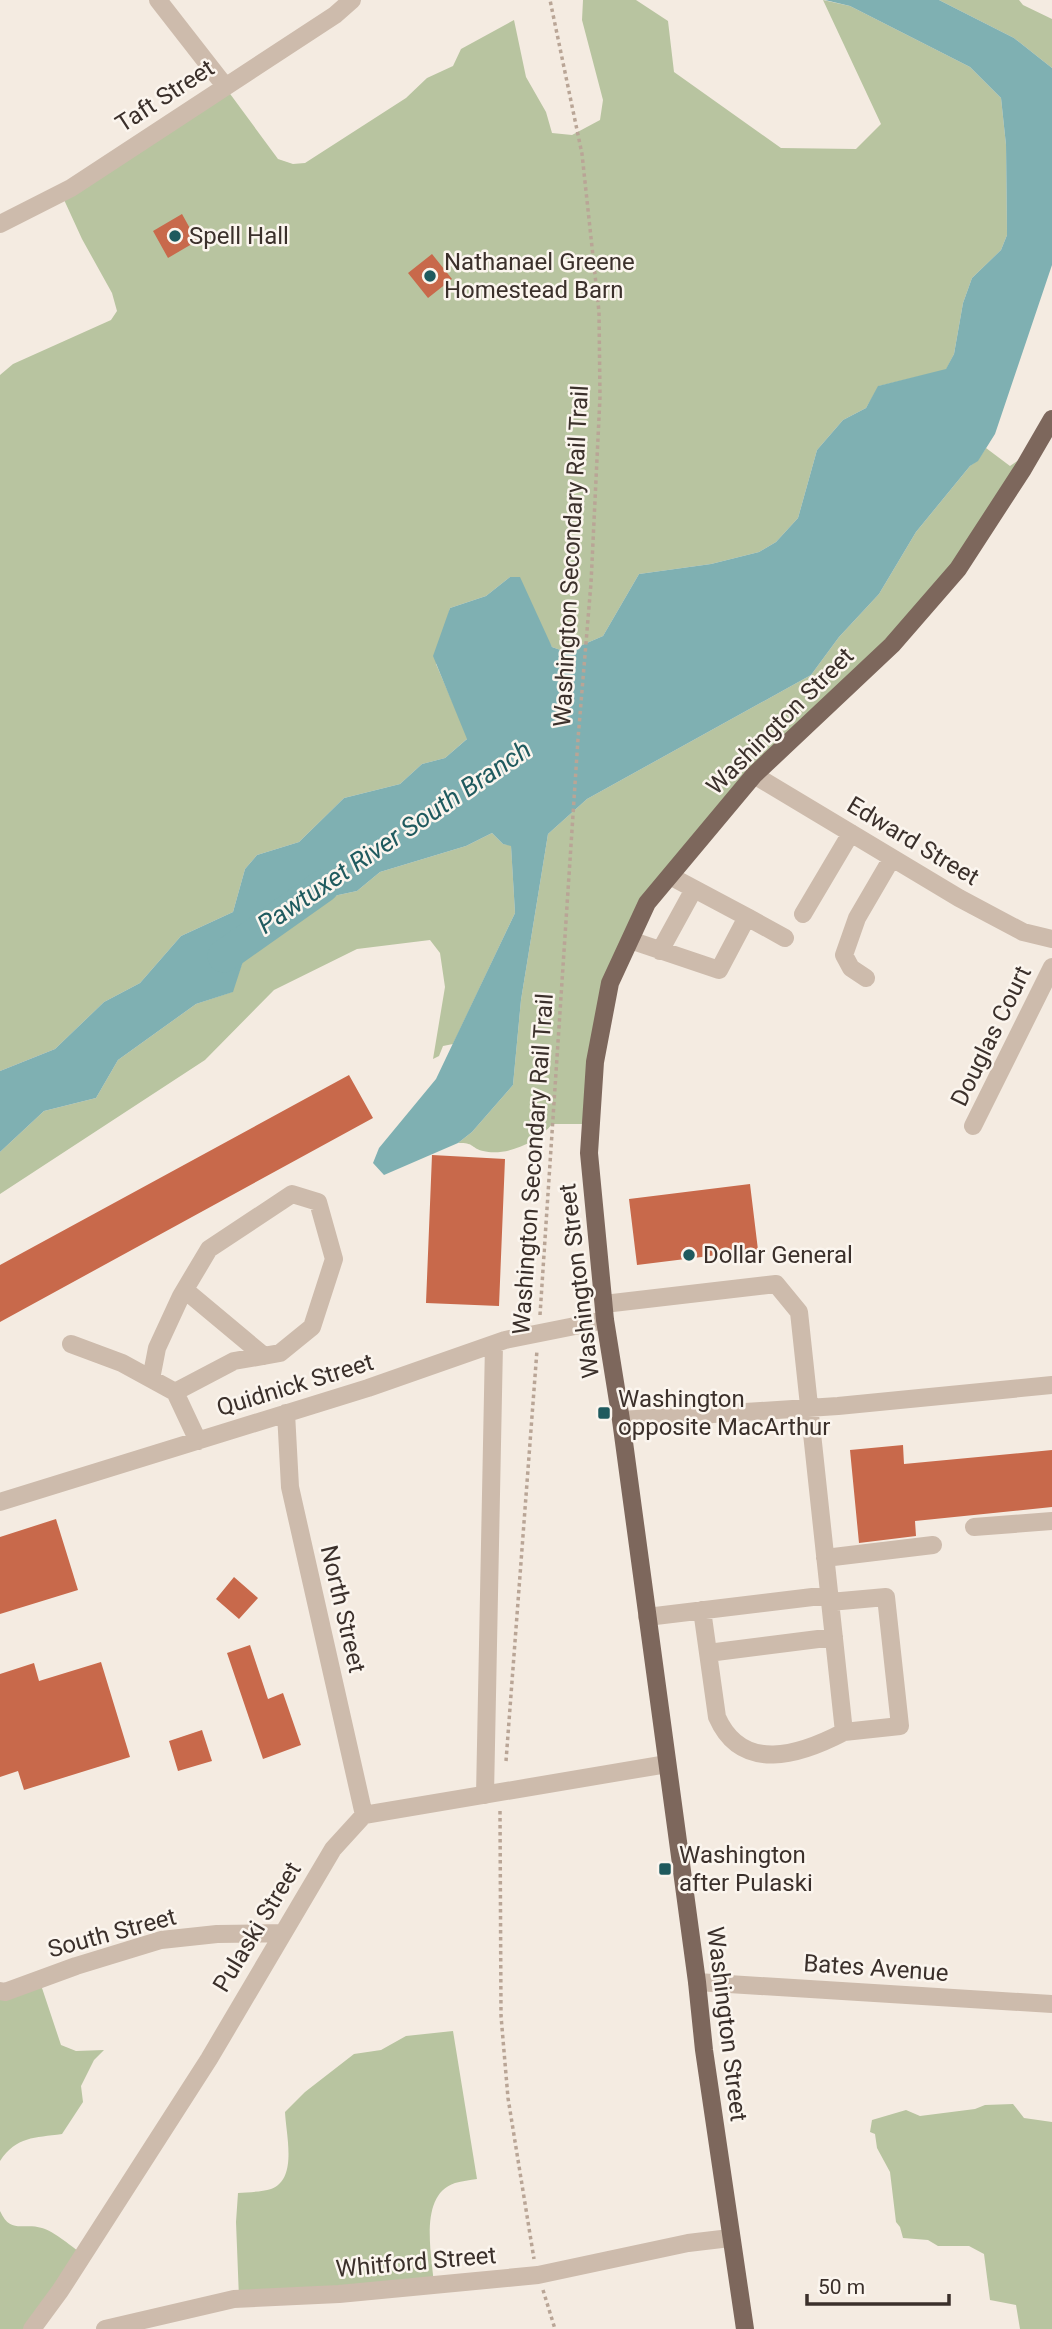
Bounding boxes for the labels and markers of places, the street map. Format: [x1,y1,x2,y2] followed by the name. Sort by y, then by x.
[189,222,289,250] place label: Spell Hall
[167,228,183,244] marker: Spell Hall
[444,248,635,304] place label: Nathanael Greene Homestead Barn
[422,268,438,284] marker: Nathanael Greene Homestead Barn
[703,1241,853,1269] place label: Dollar General
[681,1247,697,1263] marker: Dollar General
[618,1385,830,1441] place label: Washington opposite MacArthur
[596,1405,612,1421] marker: Washington opposite MacArthur
[679,1841,813,1897] place label: Washington after Pulaski
[657,1861,673,1877] marker: Washington after Pulaski

